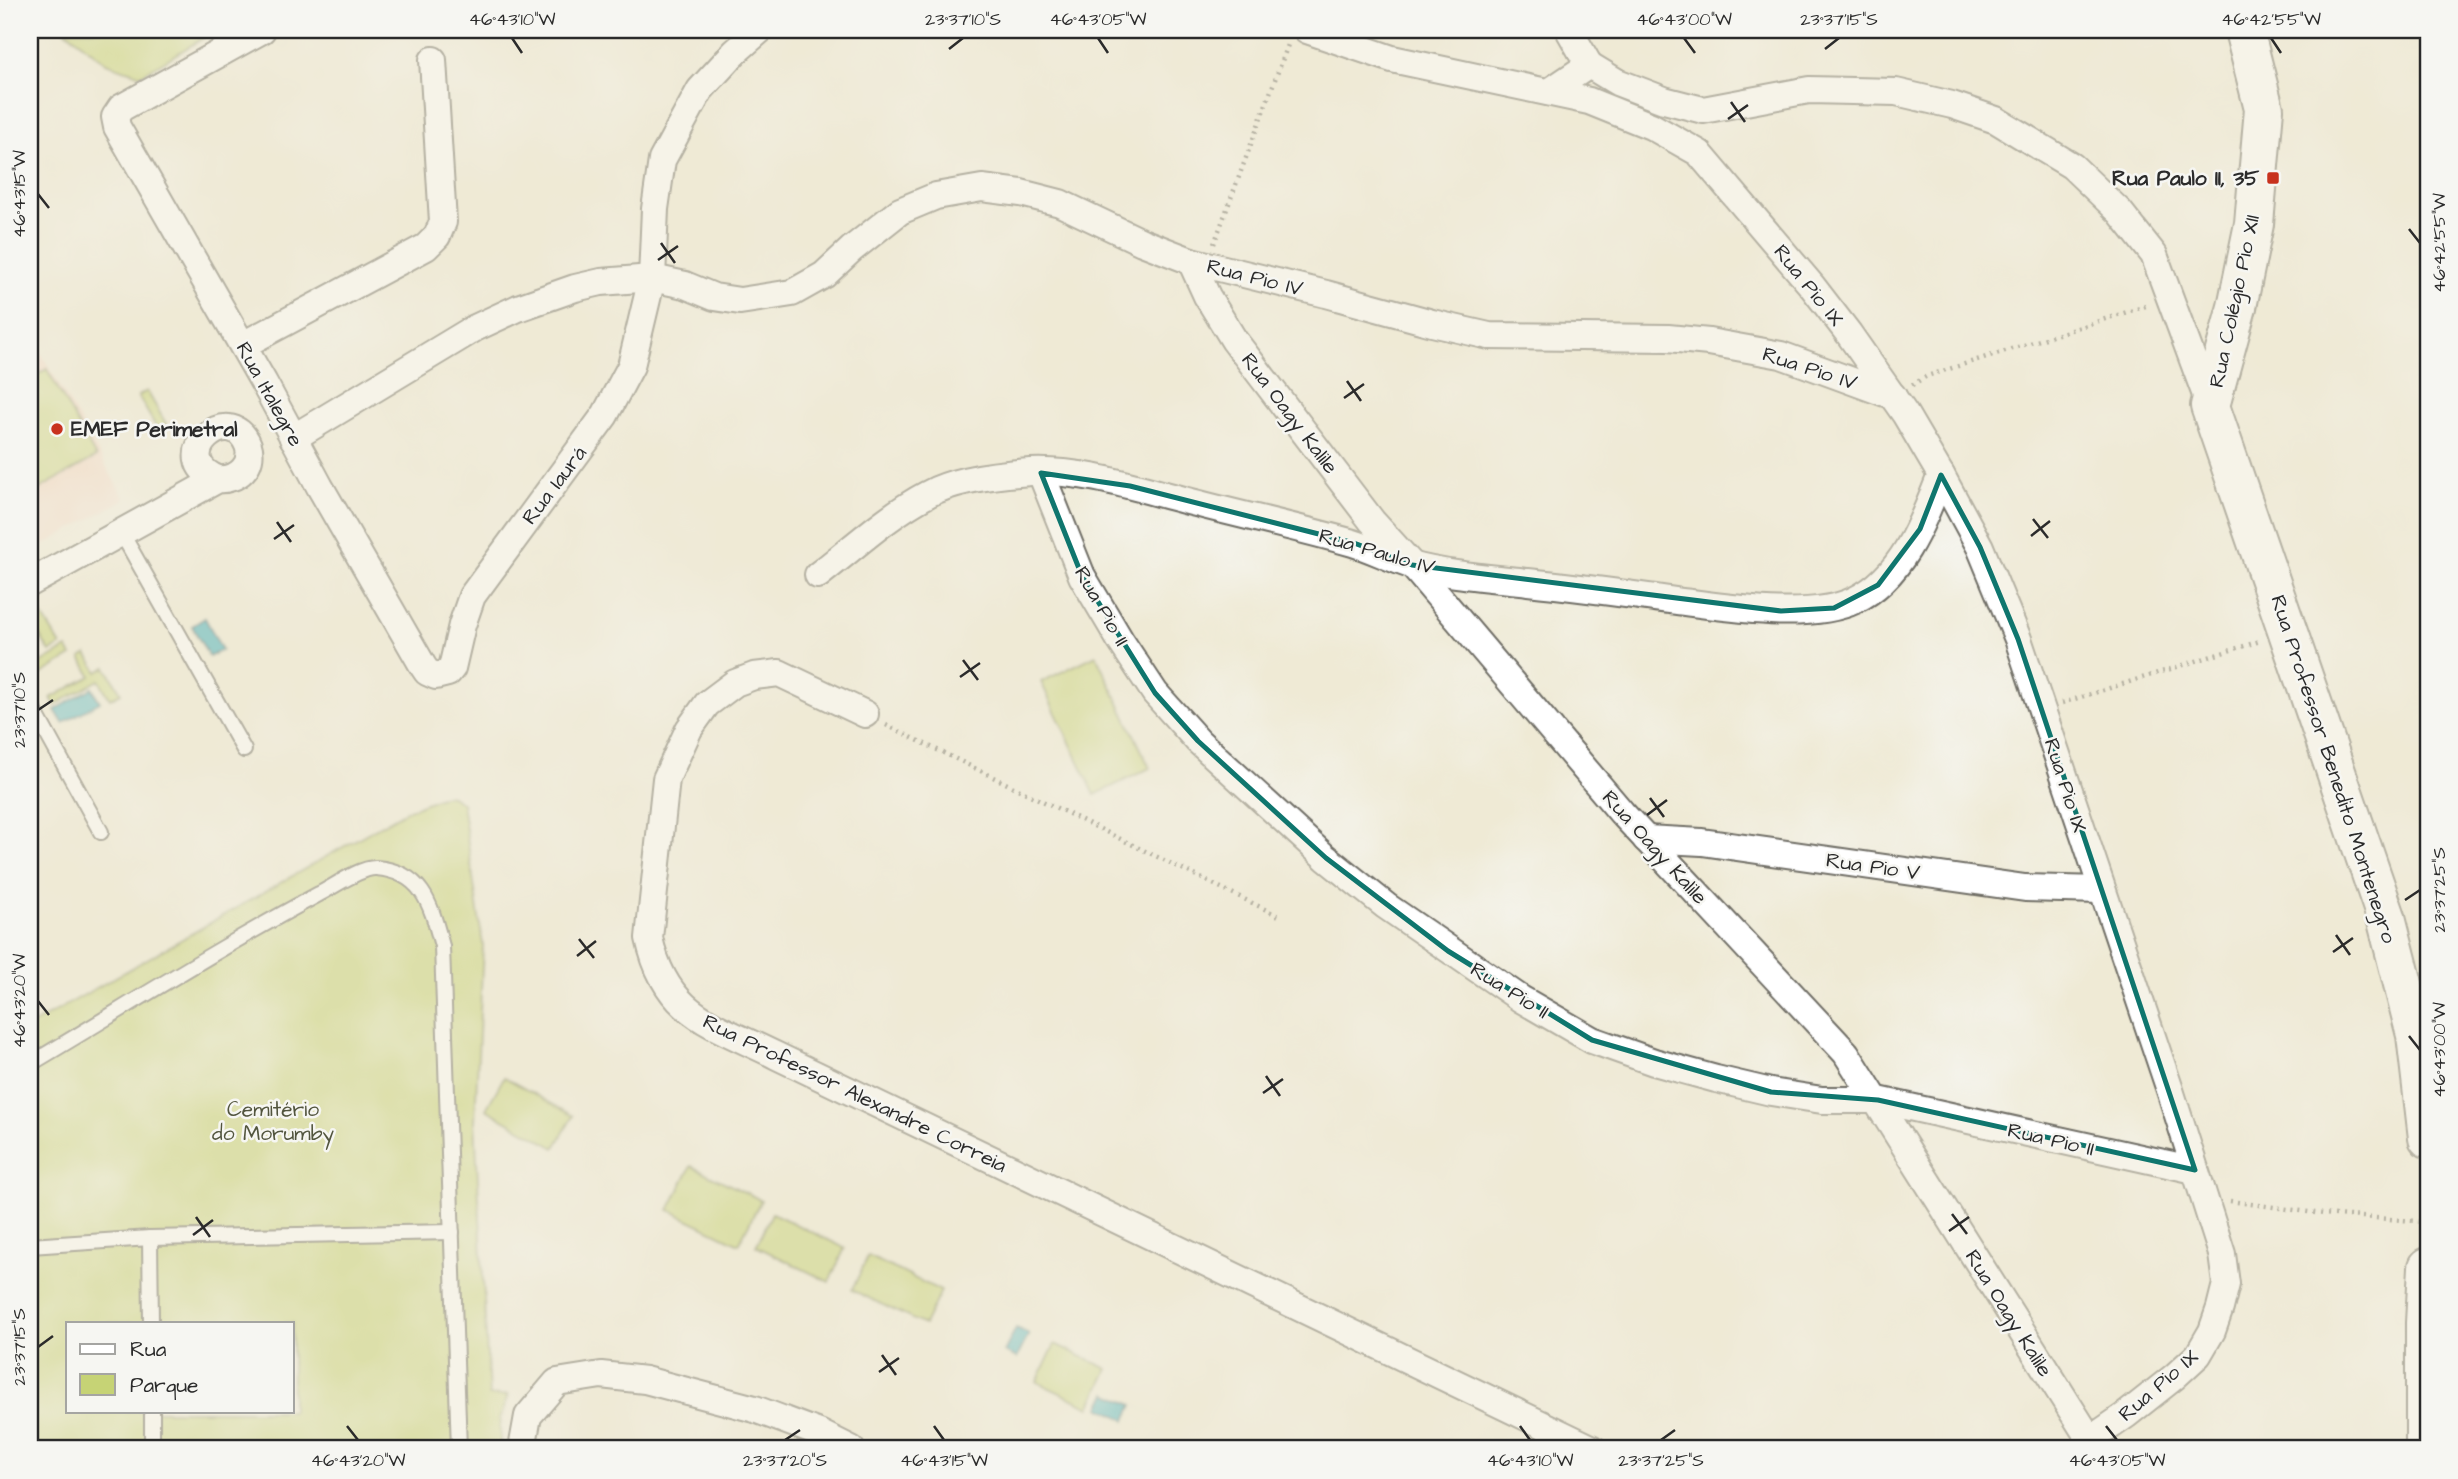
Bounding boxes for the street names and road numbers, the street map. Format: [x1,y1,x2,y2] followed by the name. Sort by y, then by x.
[2202,212,2269,391] street label: Rua Colégio Pio XII
[1767,238,1851,333] street label: Rua Pio IX
[1204,252,1306,303] street label: Rua Pio IV
[227,337,310,453] street label: Rua Italegre
[1759,340,1861,397] street label: Rua Pio IV
[1233,347,1345,481] street label: Rua Oagy Kalile
[515,440,594,531] street label: Rua Iaurá
[1316,521,1438,582] street label: Rua Paulo IV
[1067,561,1136,652] street label: Rua Pio II
[2261,591,2404,948] street label: Rua Professor Benedito Montenegro
[2037,734,2094,836] street label: Rua Pio IX
[1594,784,1714,912] street label: Rua Oagy Kalile
[1824,846,1922,887] street label: Rua Pio V
[1465,955,1555,1026] street label: Rua Pio II
[698,1007,1012,1180] street label: Rua Professor Alexandre Correia
[2005,1115,2097,1164] street label: Rua Pio II
[1956,1244,2059,1383] street label: Rua Oagy Kalile
[2112,1342,2205,1428] street label: Rua Pio IX

